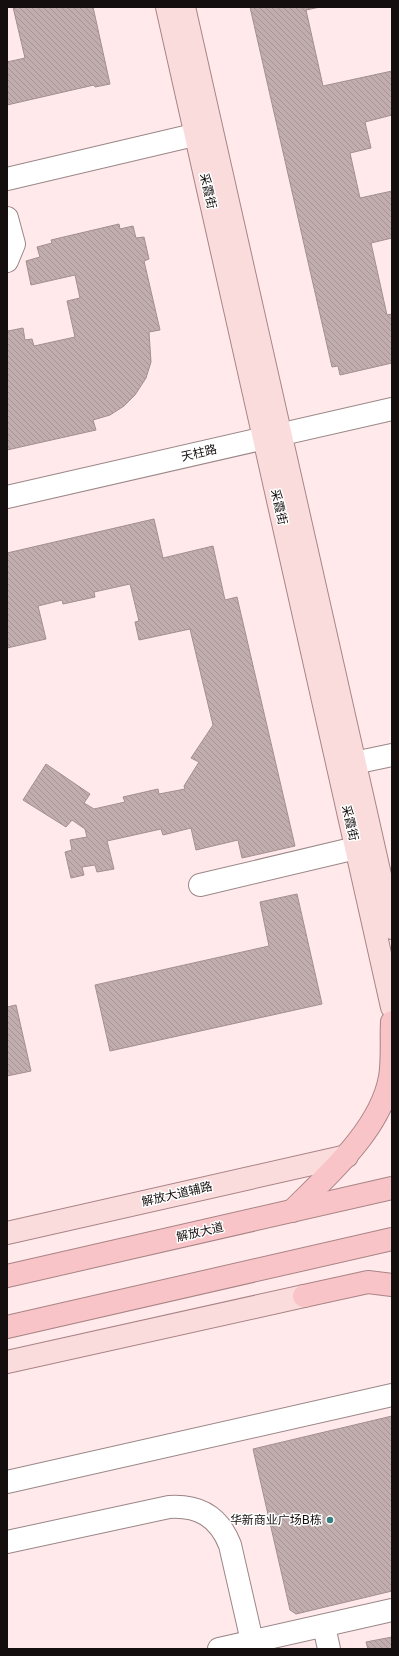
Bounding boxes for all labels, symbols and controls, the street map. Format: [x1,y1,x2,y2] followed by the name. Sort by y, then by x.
[197,172,219,210] street label: 采霞街
[180,442,218,464] street label: 天柱路
[268,488,290,526] street label: 采霞街
[339,804,361,842] street label: 采霞街
[140,1179,214,1209] street label: 解放大道辅路
[175,1220,225,1244] street label: 解放大道
[230,1513,322,1527] place label: 华新商业广场B栋
[325,1515,335,1525] marker: 华新商业广场B栋

